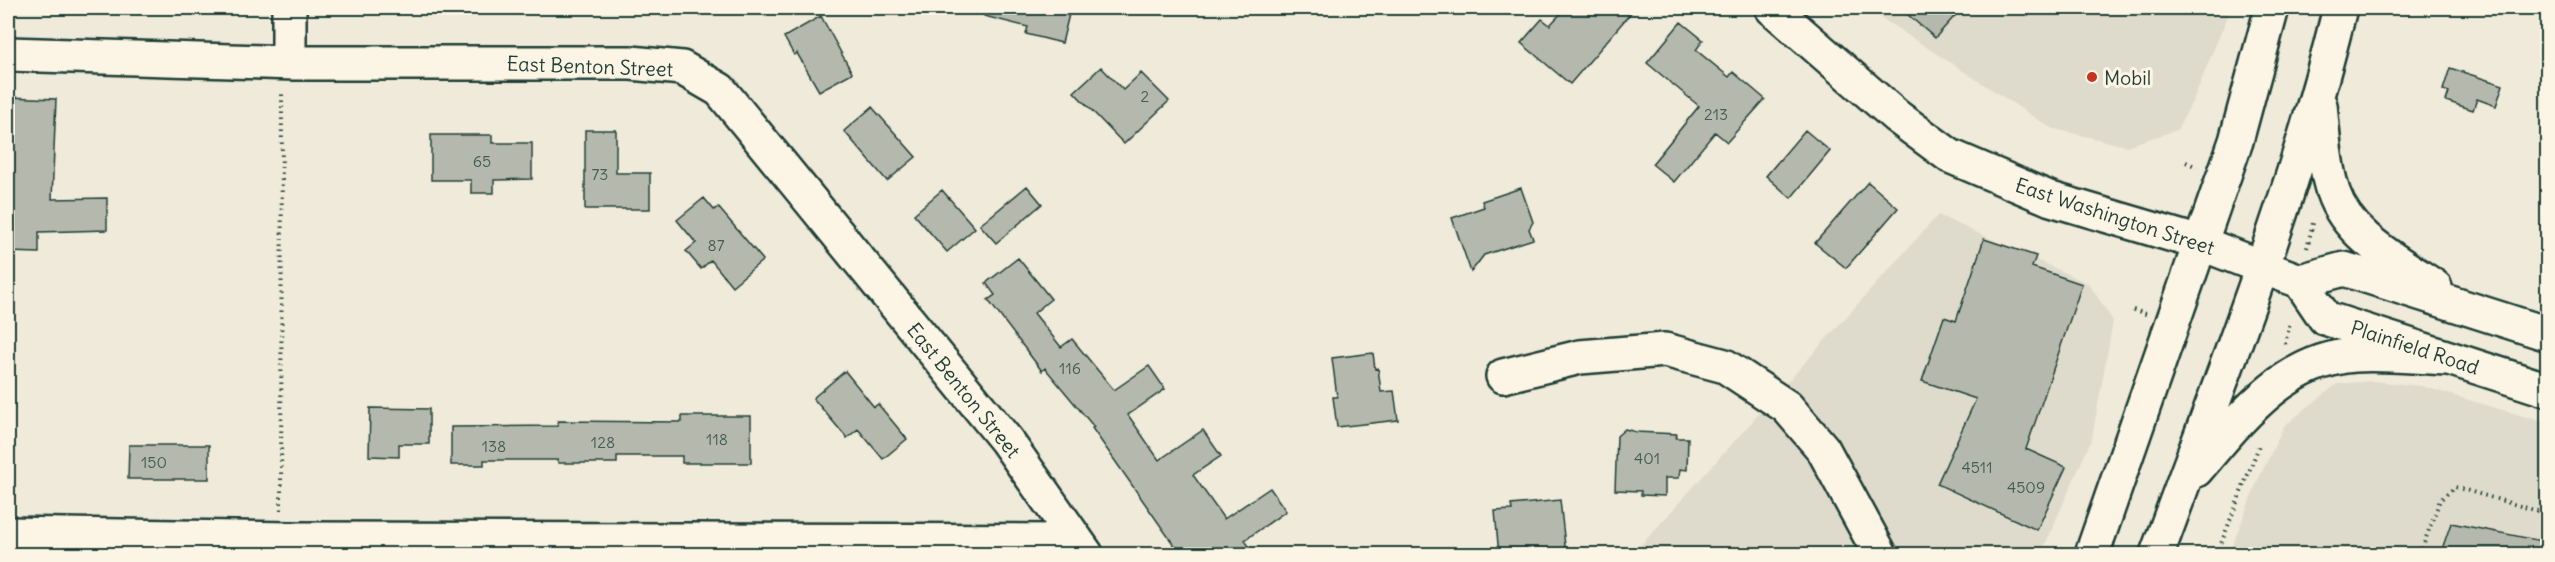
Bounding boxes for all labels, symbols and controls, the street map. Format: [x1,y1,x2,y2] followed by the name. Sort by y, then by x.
[506,51,674,81] street label: East Benton Street
[2104,65,2151,90] place label: Mobil
[2085,70,2099,84] marker: Mobil
[1141,86,1150,106] house number: 2
[1704,104,1728,124] house number: 213
[473,151,491,171] house number: 65
[592,164,608,184] house number: 73
[2012,172,2218,260] street label: East Washington Street
[707,235,725,255] house number: 87
[2348,314,2483,380] street label: Plainfield Road
[902,317,1026,463] street label: East Benton Street
[1059,358,1081,378] house number: 116
[706,429,728,449] house number: 118
[591,432,615,452] house number: 128
[482,436,506,456] house number: 138
[1634,448,1660,468] house number: 401
[141,452,167,472] house number: 150
[1961,457,1993,477] house number: 4511
[2007,477,2045,497] house number: 4509

